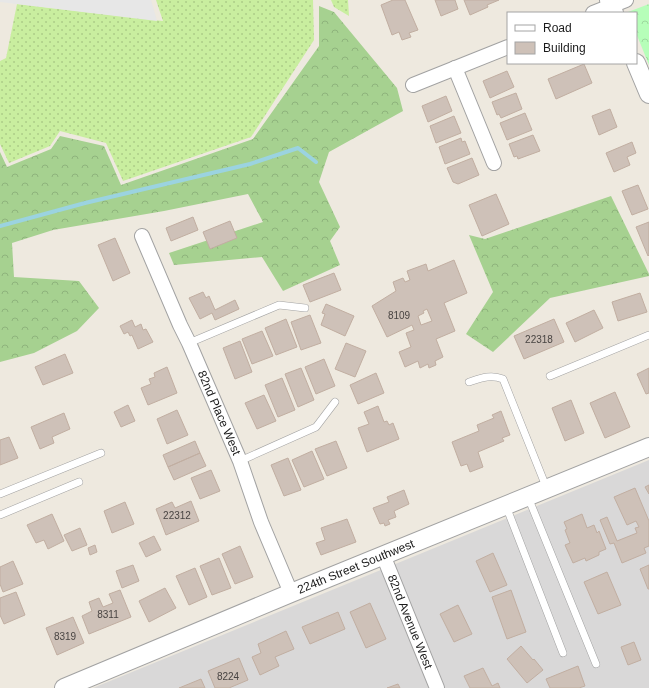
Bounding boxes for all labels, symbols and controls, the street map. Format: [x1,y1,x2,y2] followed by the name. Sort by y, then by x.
[507,12,637,64] legend
[543,21,572,35] text: Road
[543,41,586,55] text: Building
[388,310,411,321] house number: 8109
[525,334,553,345] house number: 22318
[195,368,244,458] street label: 82nd Place West
[163,510,191,521] house number: 22312
[295,536,417,597] street label: 224th Street Southwest
[385,573,436,671] street label: 82nd Avenue West
[97,609,119,620] house number: 8311
[54,631,77,642] house number: 8319
[217,671,240,682] house number: 8224

